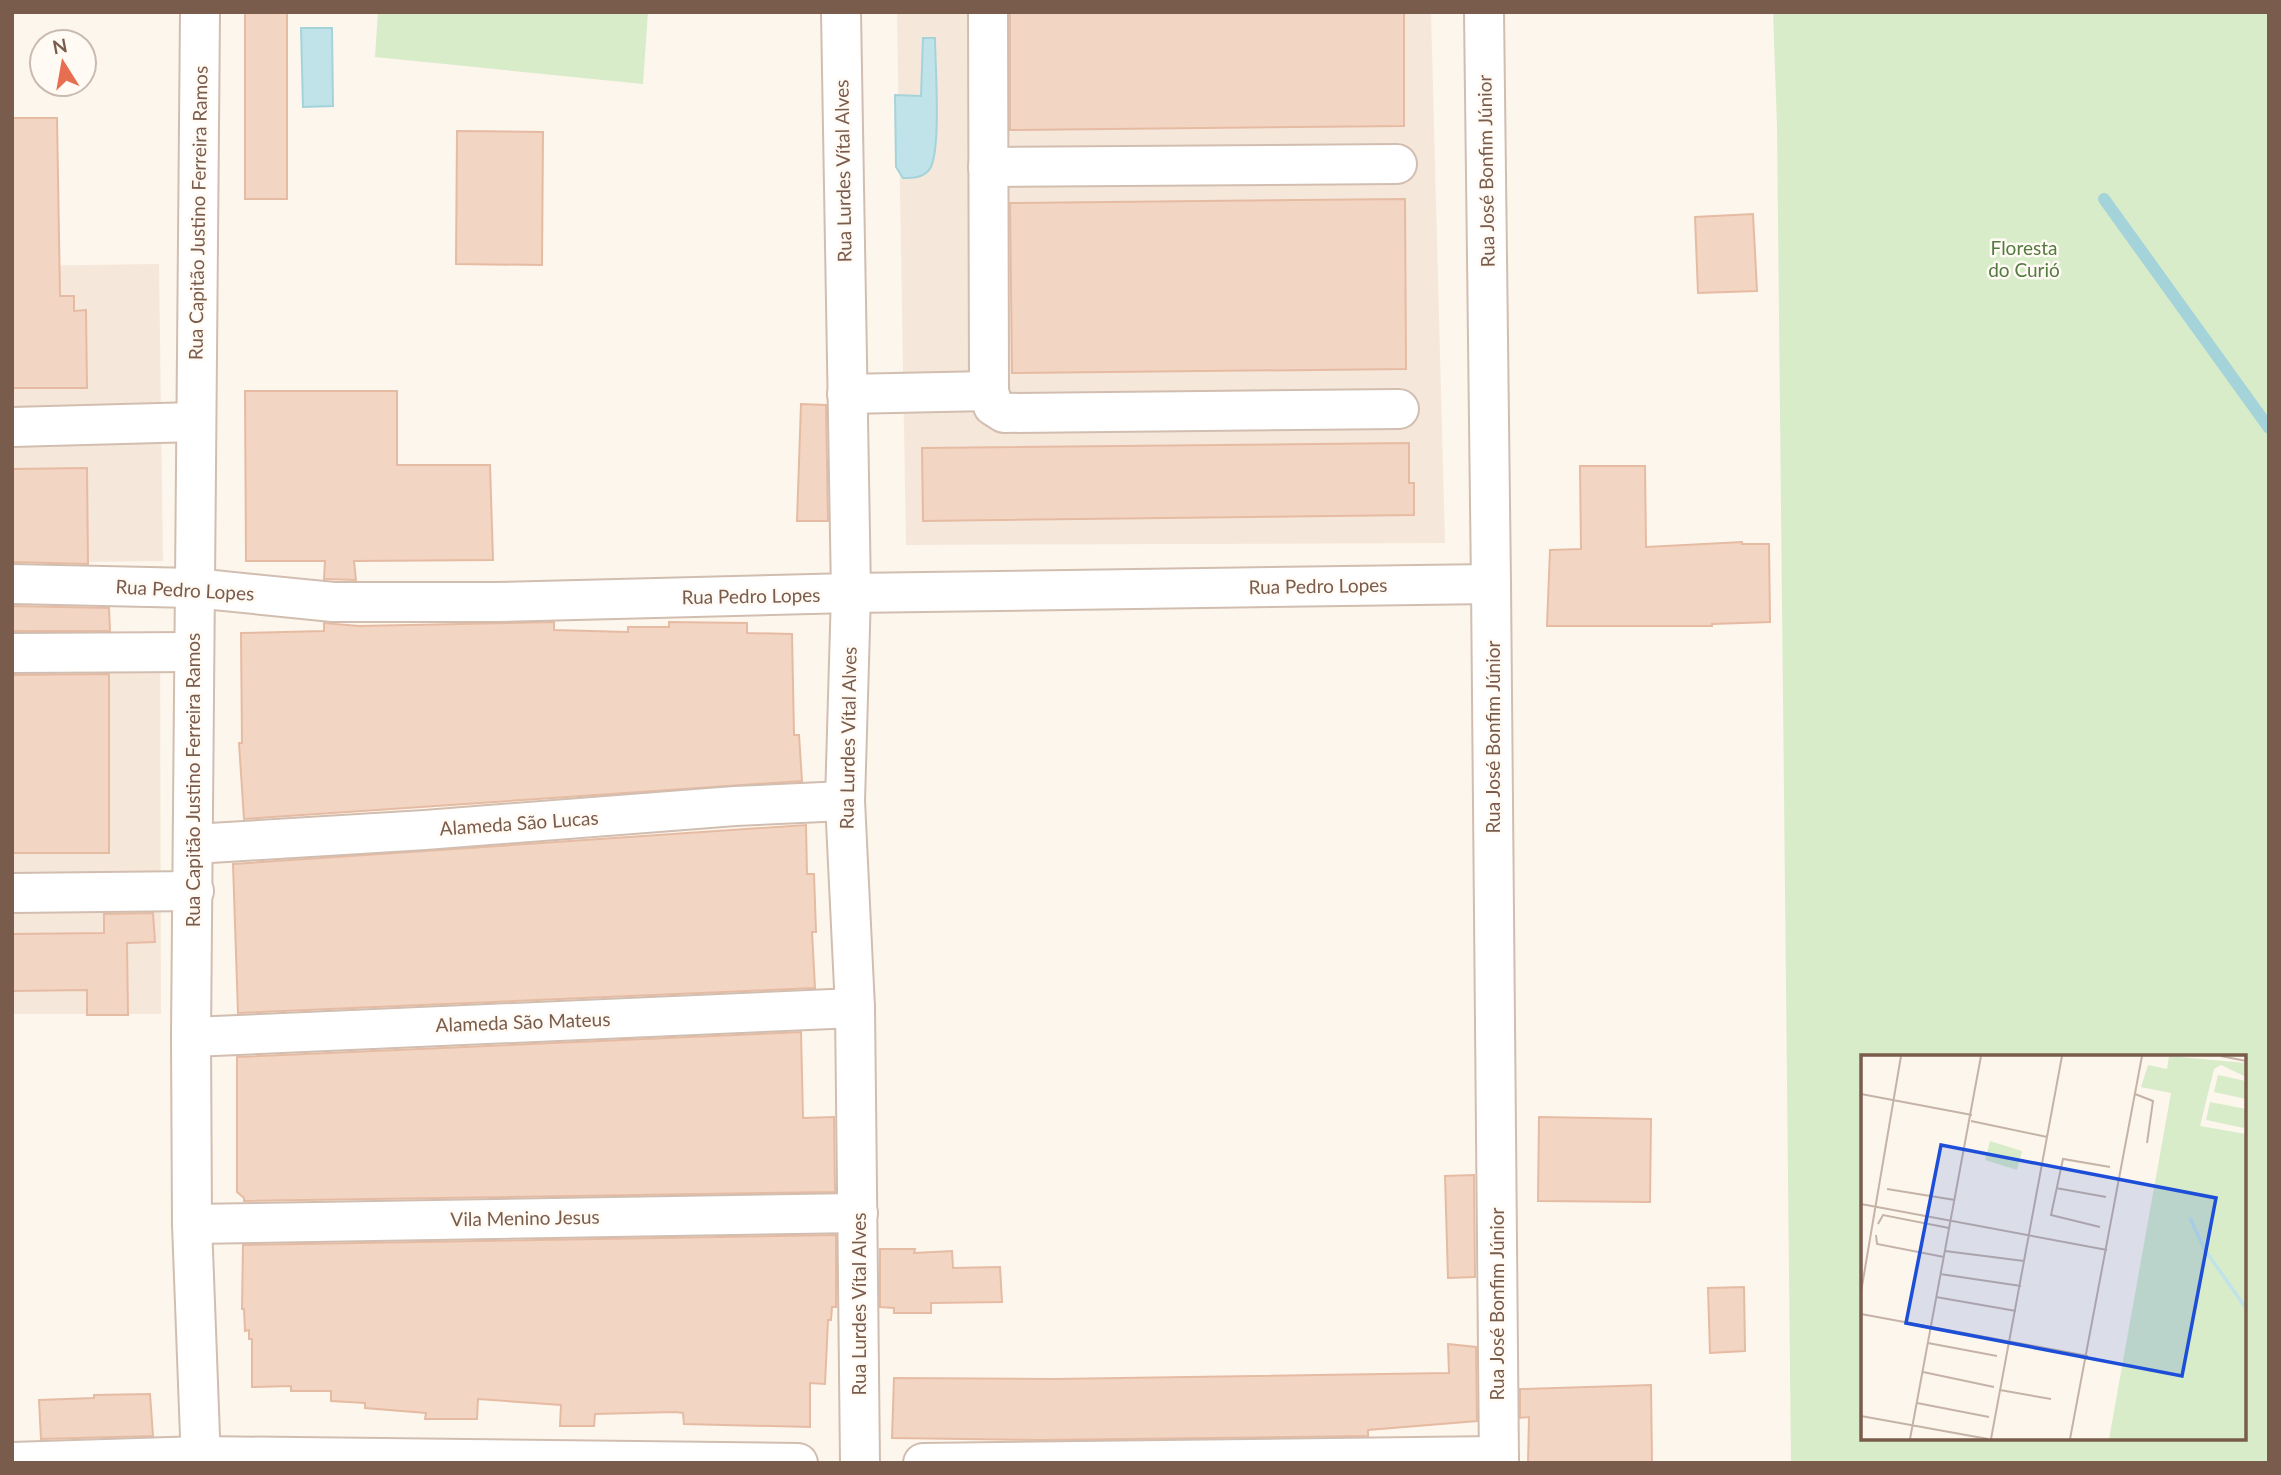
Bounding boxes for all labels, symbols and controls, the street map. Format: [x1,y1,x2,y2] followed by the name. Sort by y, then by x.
[28,28,98,98] north arrow
[50,33,69,59] text: N
[183,66,212,360] street label: Rua Capitão Justino Ferreira Ramos
[1472,74,1499,268] street label: Rua José Bonfim Júnior
[829,79,856,263] street label: Rua Lurdes Vítal Alves
[1988,236,2060,281] park label: Floresta do Curió
[1248,573,1388,598] street label: Rua Pedro Lopes
[115,574,255,605] street label: Rua Pedro Lopes
[681,583,821,608] street label: Rua Pedro Lopes
[181,633,204,927] street label: Rua Capitão Justino Ferreira Ramos
[1481,641,1504,833] street label: Rua José Bonfim Júnior
[834,646,861,830] street label: Rua Lurdes Vítal Alves
[439,805,599,840] street label: Alameda São Lucas
[435,1007,611,1036] street label: Alameda São Mateus
[1861,1055,2246,1440] inset map
[450,1205,600,1230] street label: Vila Menino Jesus
[1485,1208,1508,1400] street label: Rua José Bonfim Júnior
[847,1213,870,1395] street label: Rua Lurdes Vítal Alves

